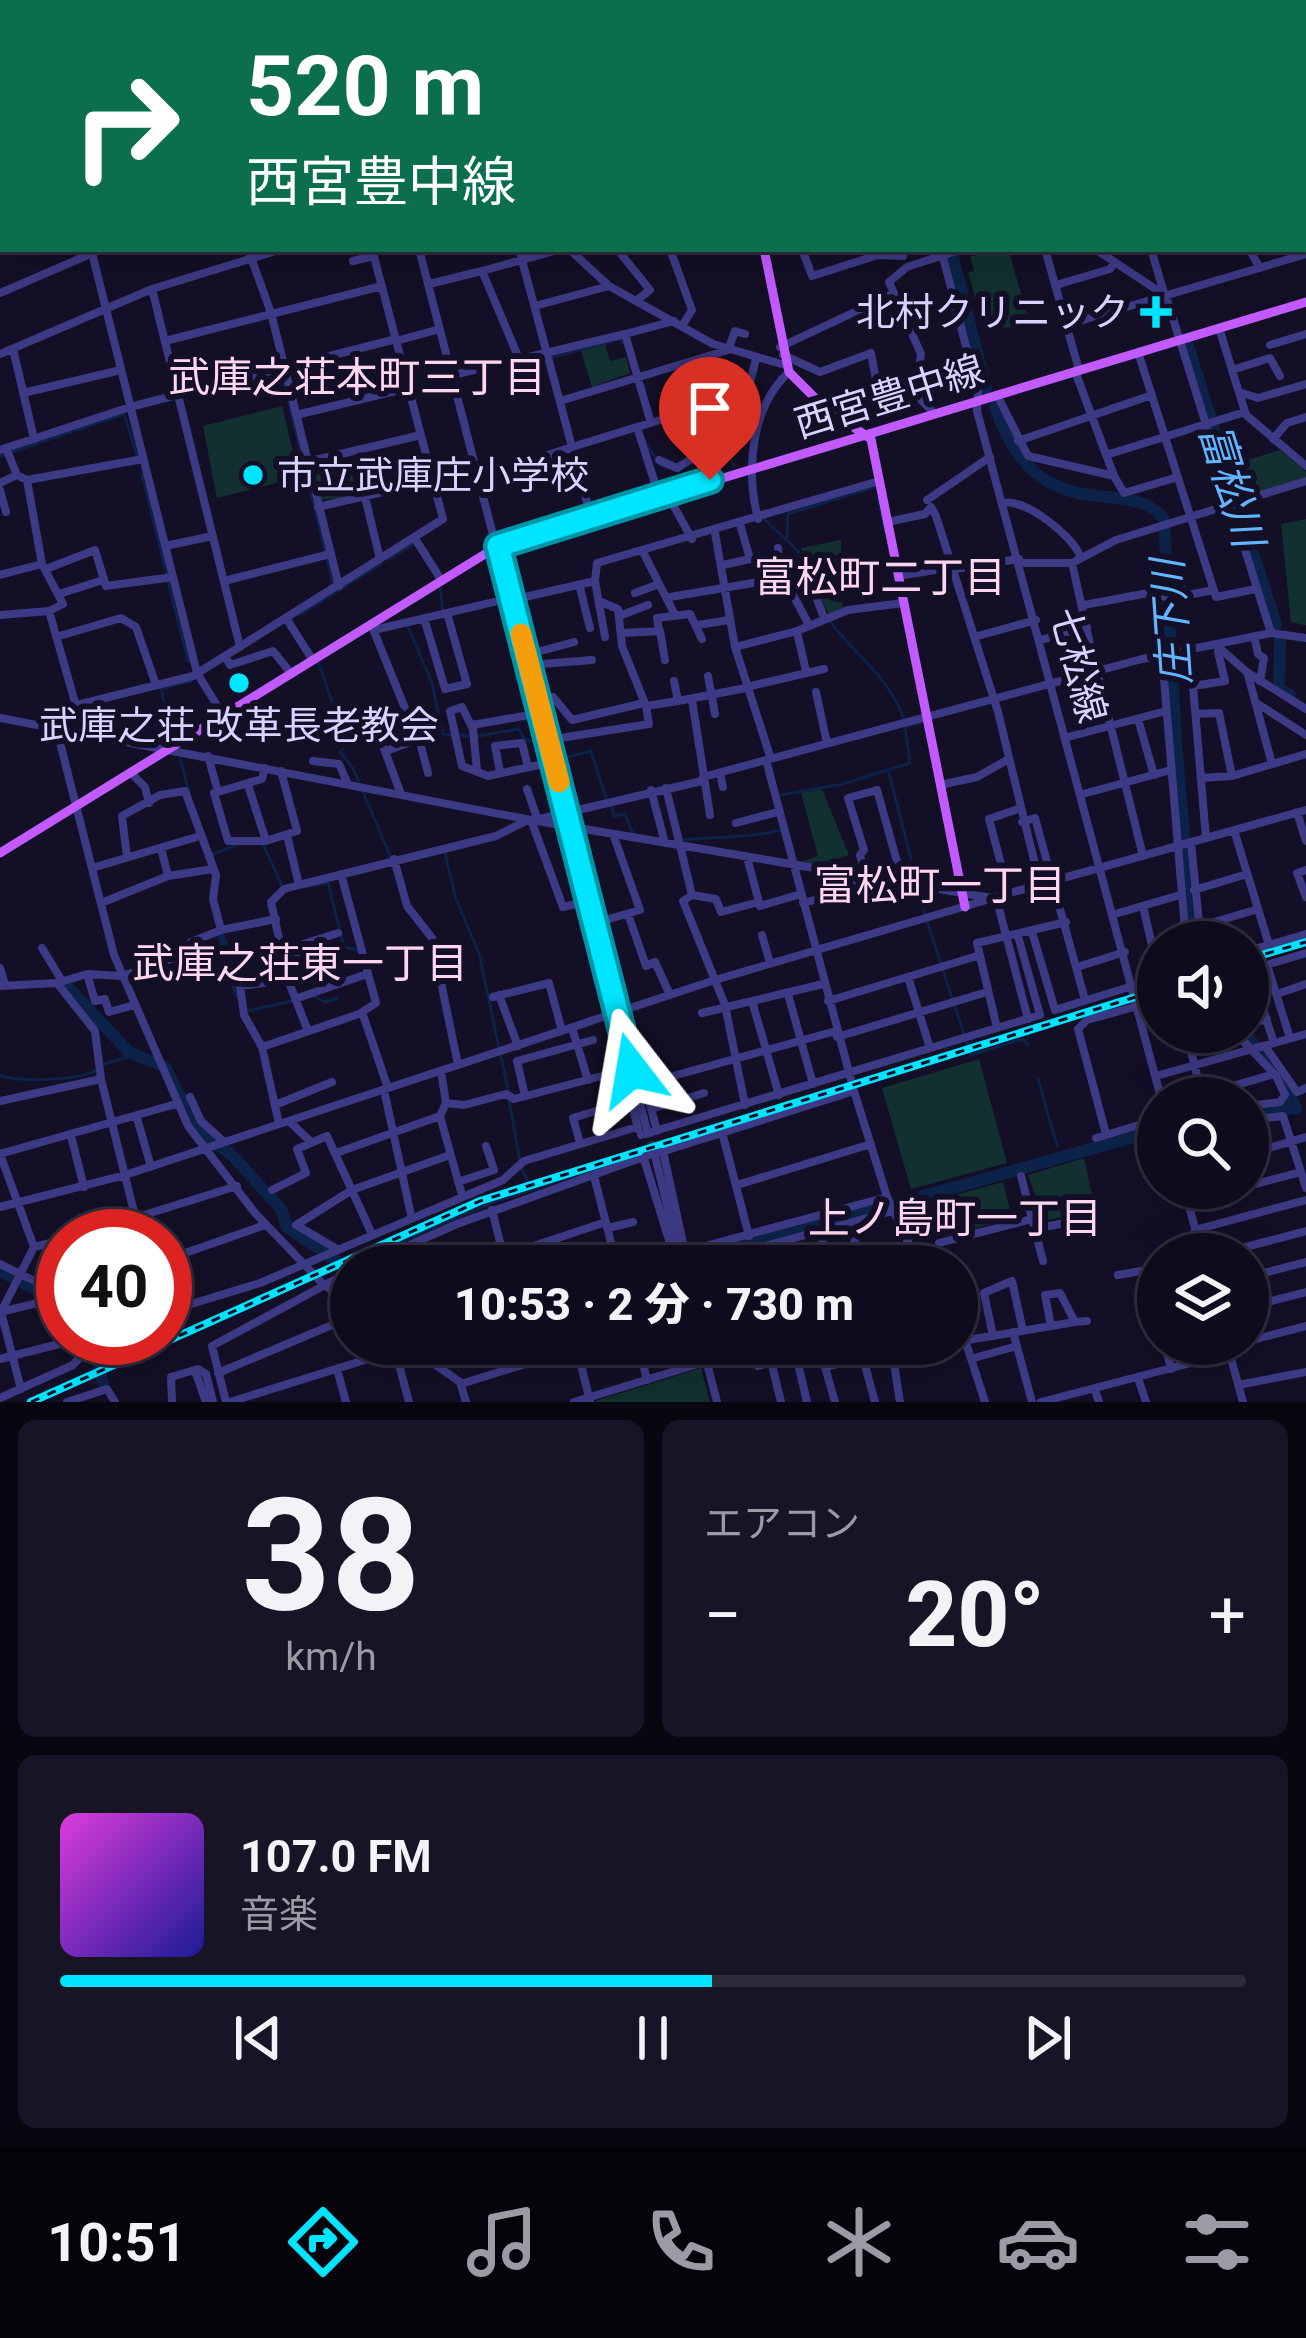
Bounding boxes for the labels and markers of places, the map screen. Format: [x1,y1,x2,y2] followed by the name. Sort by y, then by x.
[856,290,1129,336] place label: 北村クリニック
[1140,296,1172,328] marker: 北村クリニック
[659,357,761,480] pin
[277,453,589,499] place label: 市立武庫庄小学校
[240,462,266,488] marker: 市立武庫庄小学校
[226,670,252,696] marker: 武庫之荘 改革長老教会
[39,703,439,749] place label: 武庫之荘 改革長老教会

